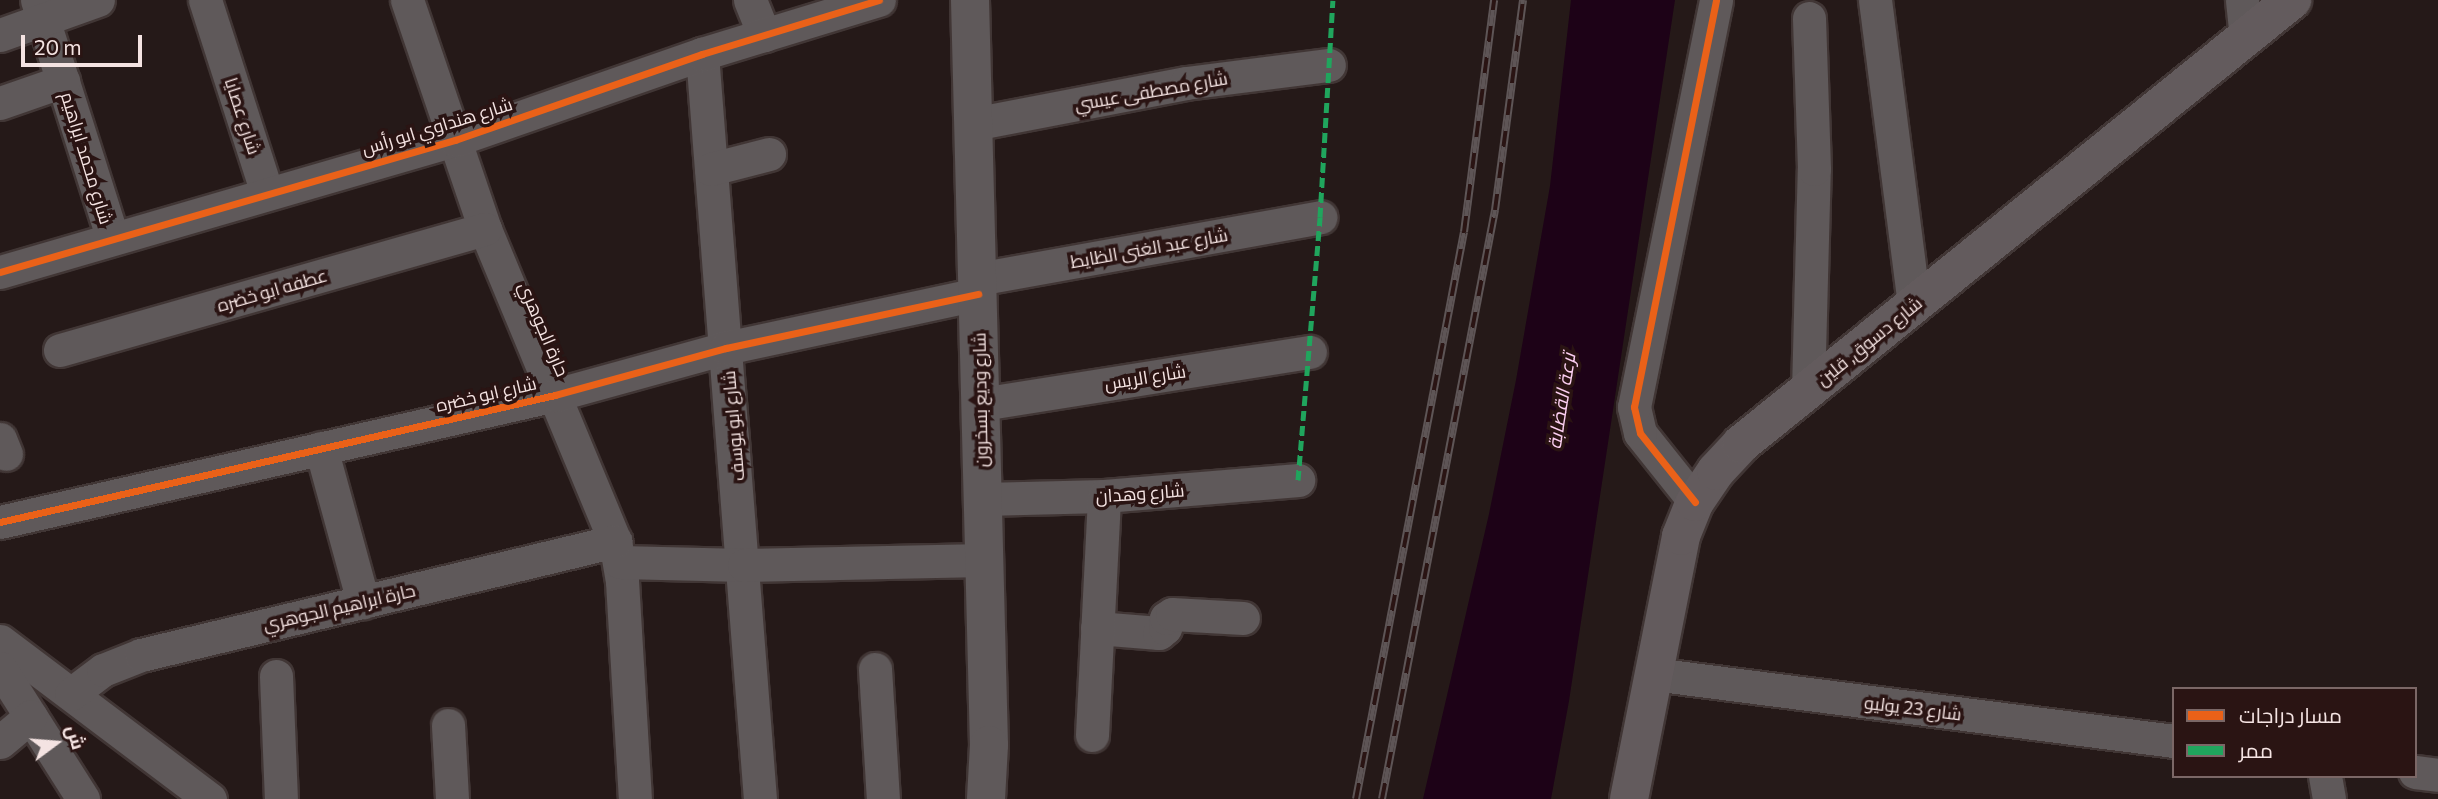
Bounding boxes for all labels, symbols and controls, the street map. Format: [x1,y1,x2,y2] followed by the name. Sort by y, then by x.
[24,21,145,65] scale bar
[34,34,82,59] text: 20 m
[1073,67,1229,115] street label: شارع مصطفى عيسي
[220,75,266,157] street label: شارع عصايا
[57,89,117,227] street label: شارع محمد ابراهيم
[359,93,515,159] street label: شارع هنداوي ابو رأس
[1068,223,1230,273] street label: شارع عبد الغنى الظايط
[214,264,330,316] street label: عطفه ابو خضره
[514,278,574,380] street label: حارة الجوهري
[1812,292,1926,390] street label: شارع دسوق, قلين
[968,332,992,468] street label: شارع وديع بسخرون
[1542,351,1580,451] water label: ترعة القضابة
[1103,360,1187,394] street label: شارع الريس
[717,370,749,482] street label: شارع ابو يوسف
[434,372,538,416] street label: شارع ابو خضره
[1095,479,1185,507] street label: شارع وهدان
[261,579,417,635] street label: حارة ابراهيم الجوهري
[2172,687,2417,778] legend
[1863,691,1963,725] street label: شارع 23 يوليو
[2239,702,2342,727] text: مسار دراجات
[21,708,91,778] north arrow
[62,722,91,752] text: ش
[2239,737,2273,762] text: ممر

